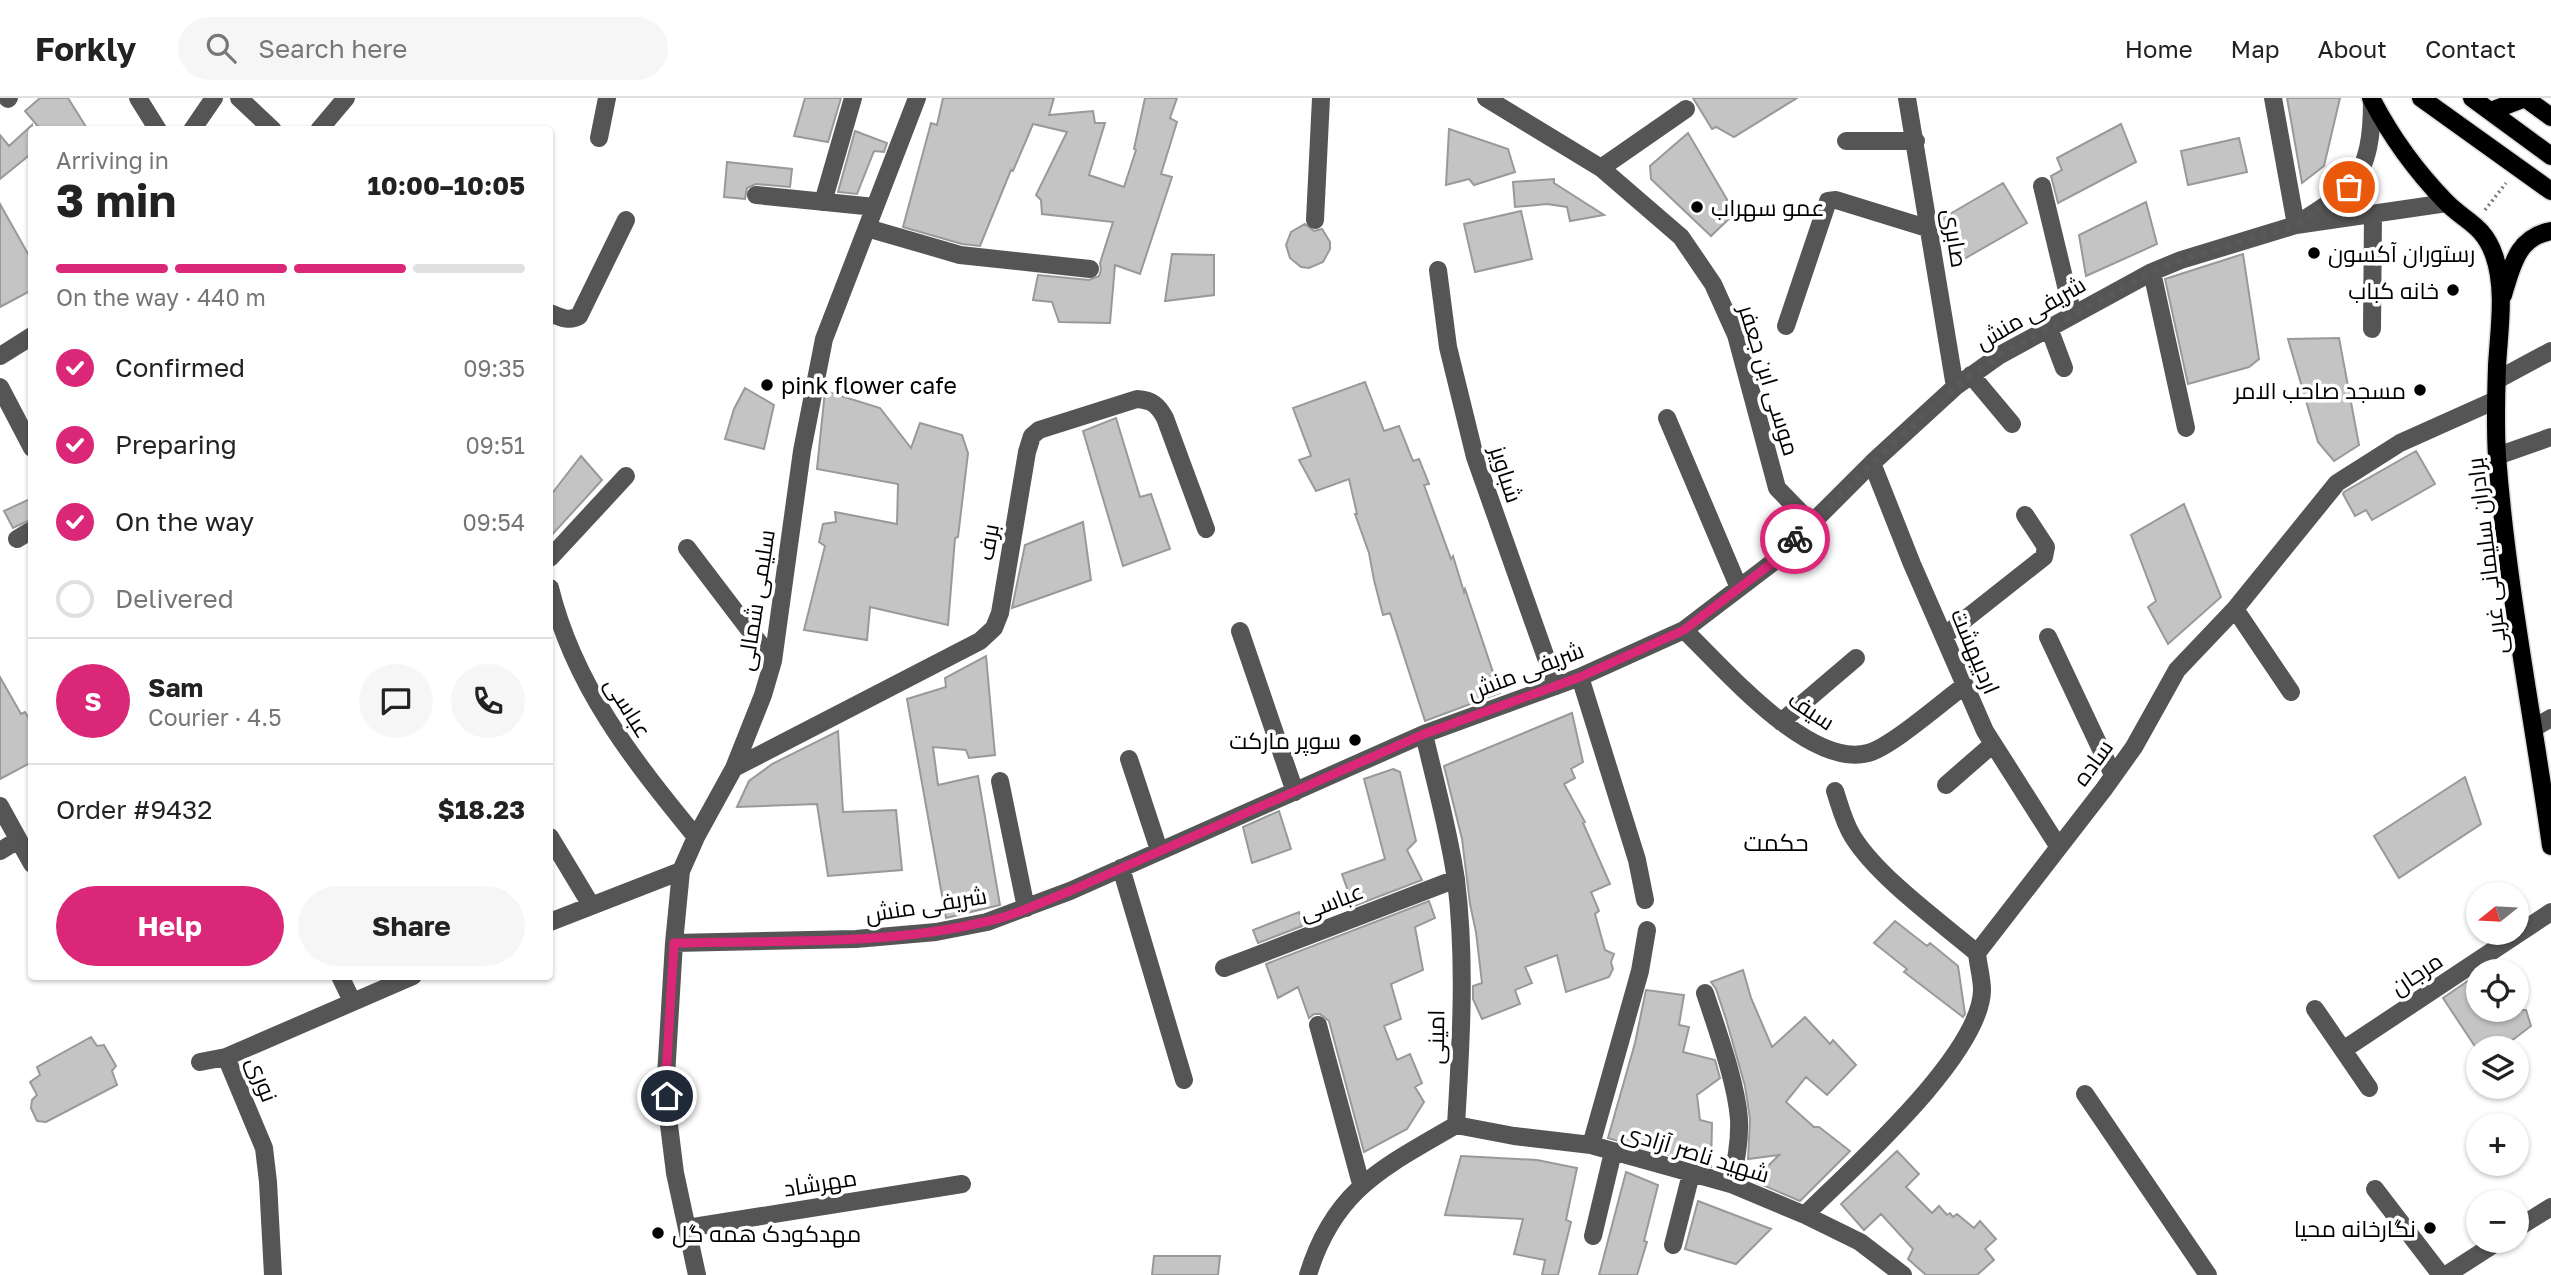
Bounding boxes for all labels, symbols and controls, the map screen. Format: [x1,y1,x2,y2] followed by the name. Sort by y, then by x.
[178,17,668,80] search box
[35,29,136,68] text: Forkly
[202,29,240,67] icon: search
[258,33,407,64] text: Search here
[2125,34,2193,63] text: Home
[2231,34,2280,63] text: Map
[2318,34,2387,63] text: About
[2425,34,2516,63] text: Contact
[56,146,169,174] text: Arriving in
[2319,157,2379,217] pin
[2330,168,2368,206] icon: bag
[367,170,525,201] text: 10:00–10:05
[56,172,176,227] text: 3 min
[1711,193,1825,222] place label: عمو سهراب
[1689,199,1705,215] marker: عمو سهراب
[1937,207,1974,270] street label: صابری
[2328,239,2475,268] place label: رستوران آکسون
[2306,245,2322,261] marker: رستوران آکسون
[1970,269,2091,356] street label: شریفی منش
[2348,276,2439,304] place label: خانه کباب
[2445,282,2461,298] marker: خانه کباب
[56,283,266,311] text: On the way · 440 m
[1732,299,1806,459] street label: موسی ابن جعفر
[56,349,94,387] icon: check
[115,352,245,383] text: Confirmed
[463,354,525,382] text: 09:35
[781,371,957,399] place label: pink flower cafe
[2232,376,2406,404] place label: مسجد صاحب الامر
[759,377,775,393] marker: pink flower cafe
[2412,382,2428,398] marker: مسجد صاحب الامر
[56,426,94,464] icon: check
[115,429,237,460] text: Preparing
[465,431,525,459] text: 09:51
[1484,440,1529,506] street label: شباویز
[2460,456,2513,656] street label: برادران سلیمانی غربی
[56,503,94,541] icon: check
[1760,504,1830,574] courier
[115,506,254,537] text: On the way
[463,508,525,536] text: 09:54
[1776,520,1814,558] icon: bike
[970,521,1004,563] street label: برف
[730,527,781,673] street label: سلیمی شمالی
[115,583,234,614] text: Delivered
[1945,604,2006,698] street label: اردیبهشت
[1463,635,1588,706] street label: شریفی منش
[359,664,433,738] button: chat
[451,664,525,738] button: phone
[599,671,659,743] street label: عباسی
[148,672,203,703] text: Sam
[1783,684,1841,736] street label: سیف
[84,686,102,717] text: S
[148,703,281,731] text: Courier · 4.5
[1229,726,1341,756] place label: سوپر مارکت
[1347,732,1363,748] marker: سوپر مارکت
[2066,733,2118,791] street label: ساده
[56,794,212,825] text: Order #9432
[438,794,525,825] text: $18.23
[1744,827,1808,856] district label: حکمت
[1295,876,1367,927] street label: عباسی
[863,881,989,928] street label: شریفی منش
[2466,882,2529,945] north arrow
[2466,882,2529,1253] map controls
[56,886,284,966] button: Help
[298,886,525,966] button: Share
[2385,946,2448,1001] street label: مرجان
[2466,959,2529,1022] button: locate
[1421,1009,1450,1065] street label: امینی
[2466,1036,2529,1099] button: layers
[241,1052,284,1106] street label: نوری
[637,1066,697,1126] pin
[648,1077,686,1115] icon: home
[2466,1113,2529,1176] button: +
[1619,1116,1773,1189] street label: شهید ناصر آزادی
[781,1162,859,1203] street label: مهرشاد
[2466,1190,2529,1253] button: −
[2294,1214,2416,1242] place label: نگارخانه محیا
[672,1219,861,1248] place label: مهدکودک همه گل
[2422,1220,2438,1236] marker: نگارخانه محیا
[650,1225,666,1241] marker: مهدکودک همه گل

